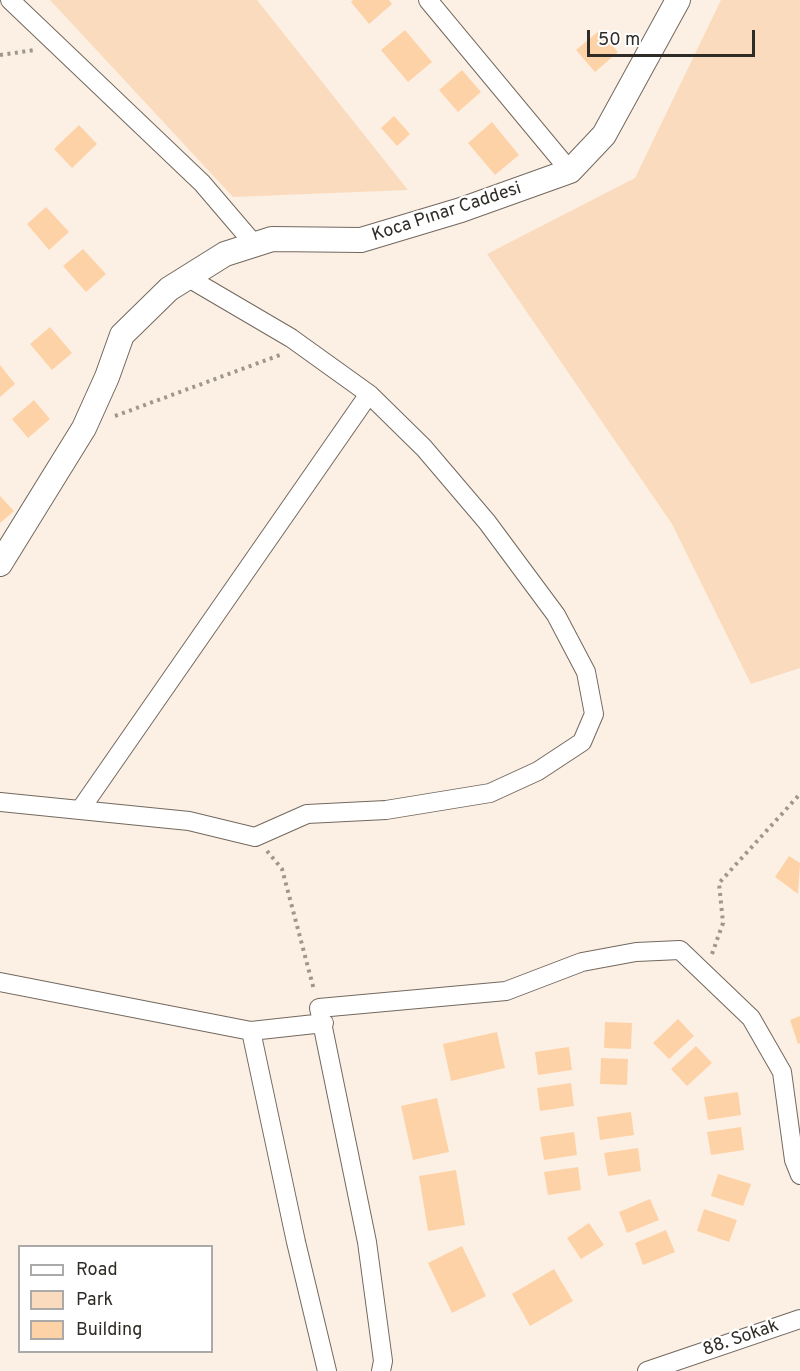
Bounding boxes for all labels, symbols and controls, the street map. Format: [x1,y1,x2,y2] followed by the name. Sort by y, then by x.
[590,18,758,56] scale bar
[598,29,640,52] text: 50 m
[370,179,524,247] street label: Koca Pınar Caddesi
[18,1245,213,1353] legend
[76,1259,118,1282] text: Road
[76,1289,113,1312] text: Park
[700,1316,782,1362] street label: 88. Sokak
[76,1319,142,1342] text: Building

